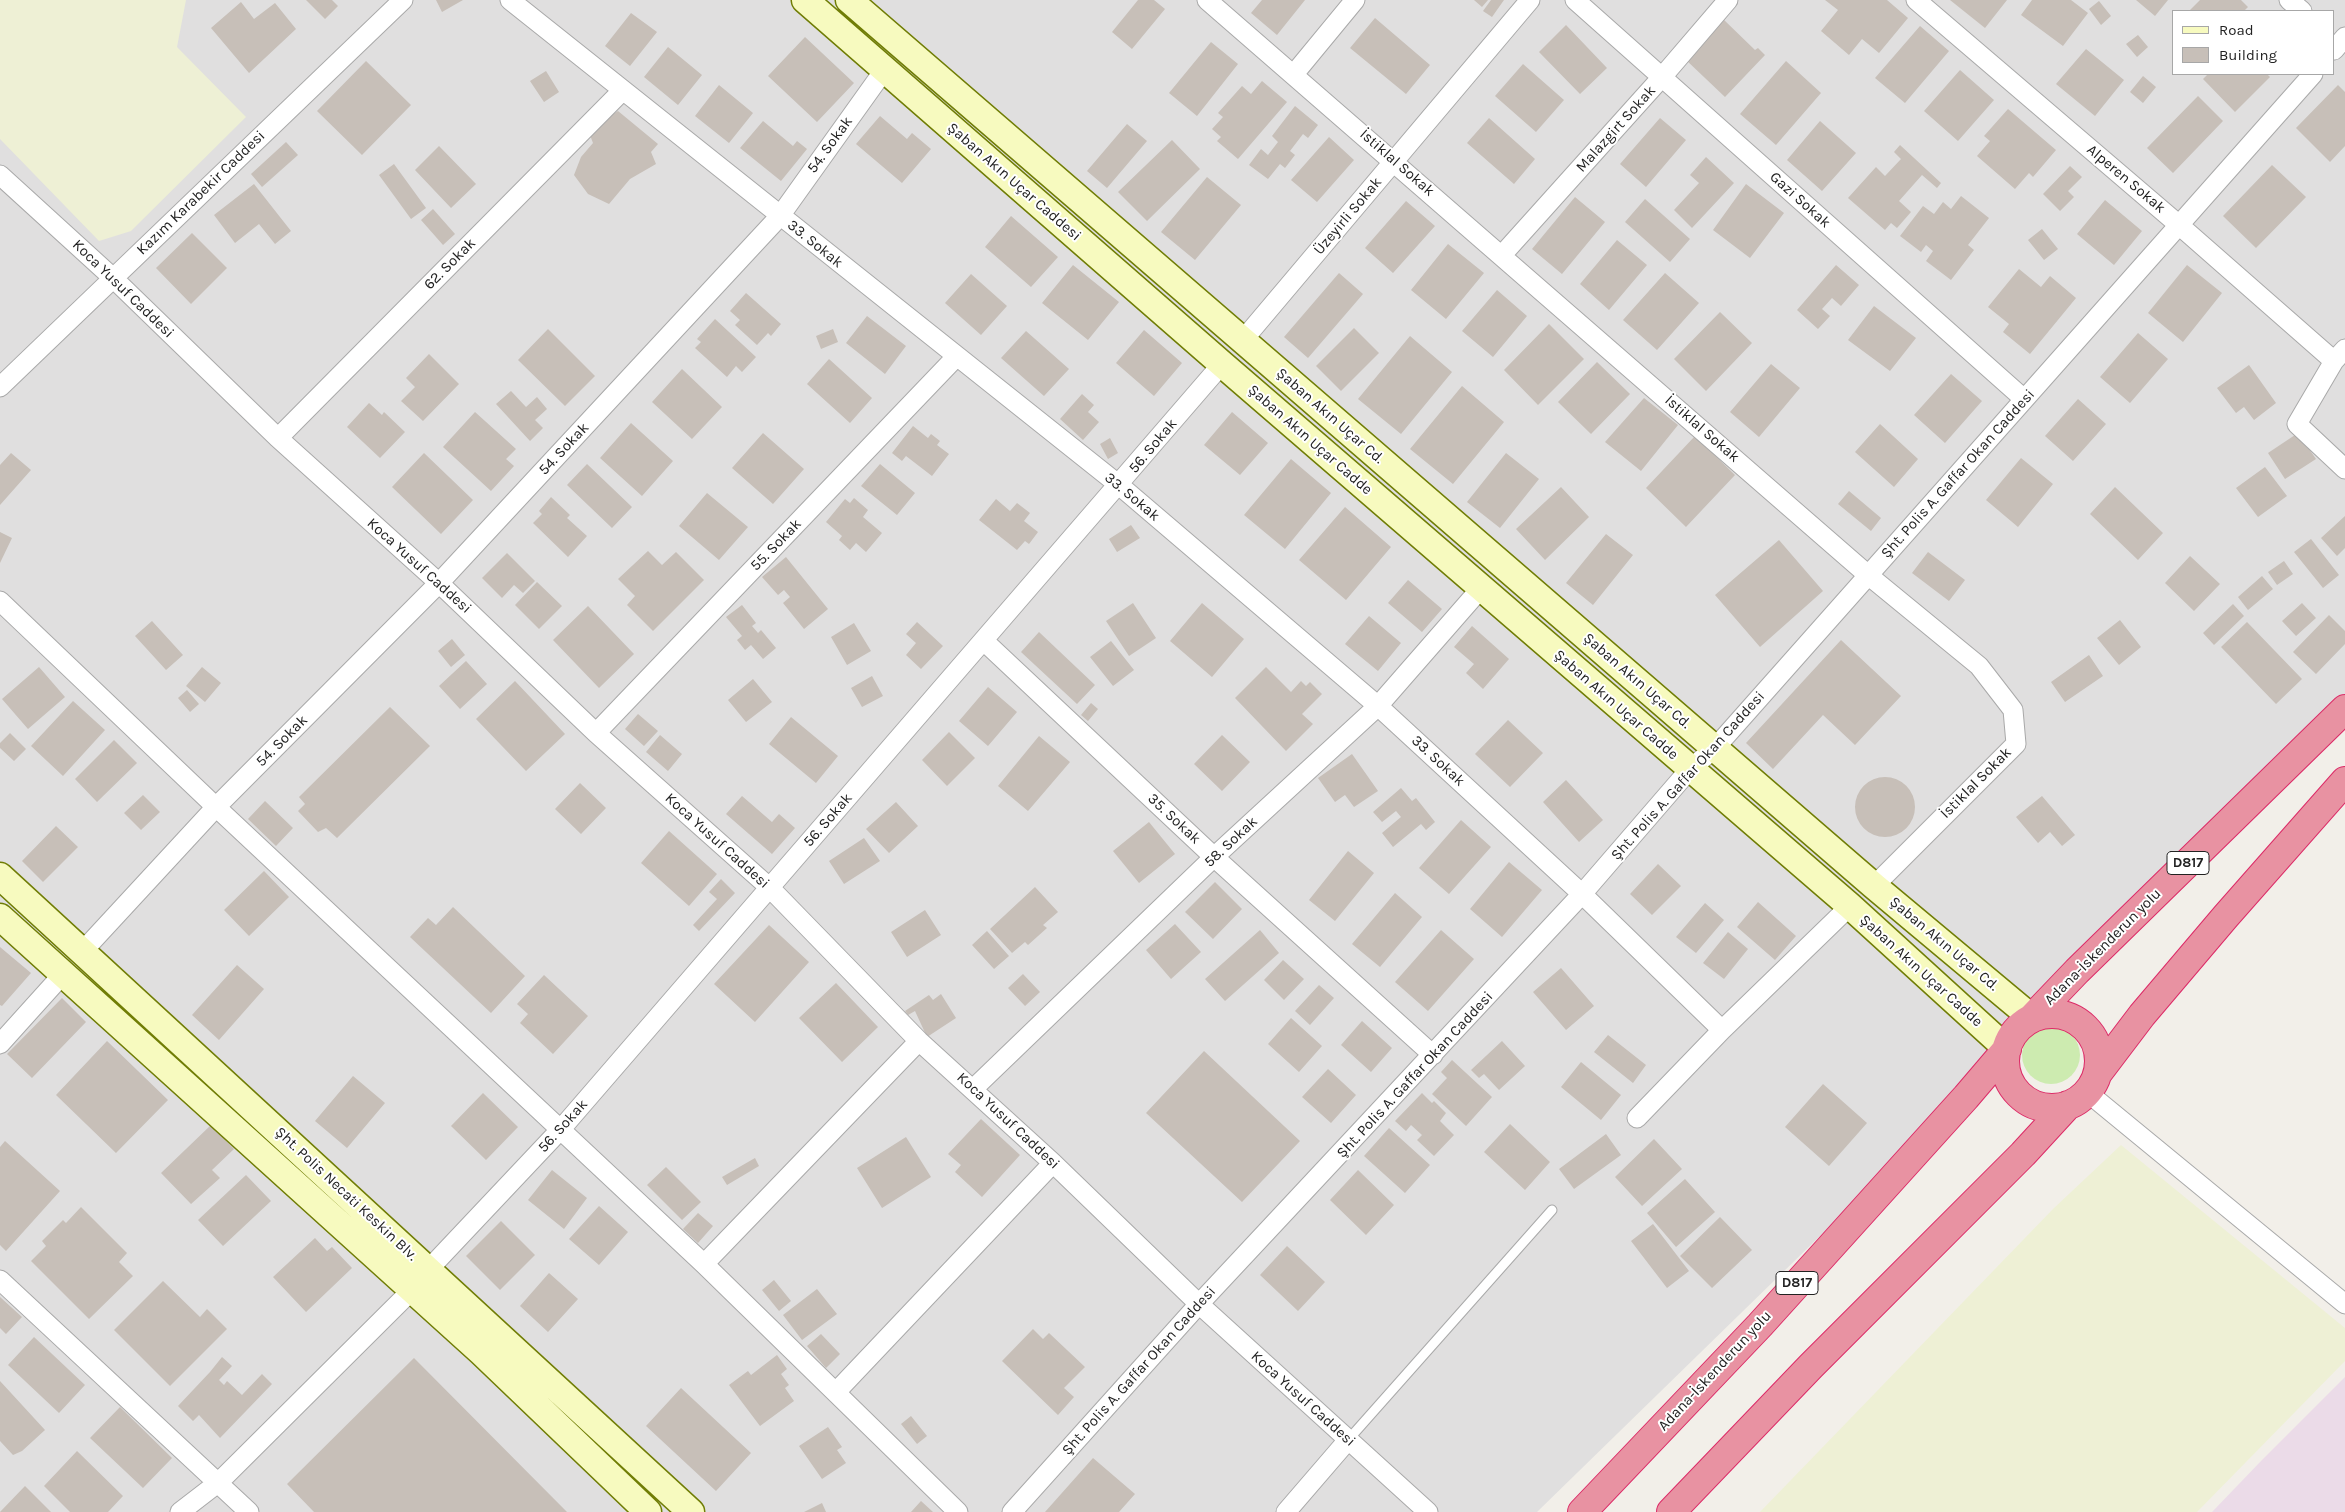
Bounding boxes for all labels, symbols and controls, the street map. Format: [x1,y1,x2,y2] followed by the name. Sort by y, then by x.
[2172,10,2335,75] legend
[2219,21,2254,39] text: Road
[2219,46,2277,64] text: Building
[1572,82,1660,176] street label: Malazgirt Sokak
[803,113,857,177] street label: 54. Sokak
[943,119,1085,245] street label: Şaban Akın Uçar Caddesi
[1356,126,1438,200] street label: İstiklal Sokak
[133,127,269,259] street label: Kazım Karabekir Caddesi
[2083,141,2169,217] street label: Alperen Sokak
[1766,168,1834,232] street label: Gazi Sokak
[1310,173,1386,259] street label: Üzeyirli Sokak
[784,216,846,272] street label: 33. Sokak
[420,234,480,294] street label: 62. Sokak
[69,236,177,342] street label: Koca Yusuf Caddesi
[1272,364,1388,468] street label: Şaban Akın Uçar Cd.
[1244,381,1376,499] street label: Şaban Akın Uçar Cadde
[1877,386,2039,562] street label: Şht. Polis A. Gaffar Okan Caddesi
[1661,392,1743,466] street label: İstiklal Sokak
[1125,415,1181,477] street label: 56. Sokak
[535,419,593,479] street label: 54. Sokak
[1101,469,1163,525] street label: 33. Sokak
[363,514,475,618] street label: Koca Yusuf Caddesi
[747,515,805,575] street label: 55. Sokak
[1579,629,1695,733] street label: Şaban Akın Uçar Cd.
[1550,646,1682,764] street label: Şaban Akın Uçar Cadde
[1607,688,1769,864] street label: Şht. Polis A. Gaffar Okan Caddesi
[252,711,312,771] street label: 54. Sokak
[1408,732,1468,790] street label: 33. Sokak
[1937,744,2015,822] street label: İstiklal Sokak
[661,789,773,893] street label: Koca Yusuf Caddesi
[800,789,856,851] street label: 56. Sokak
[1144,790,1204,848] street label: 35. Sokak
[1201,813,1261,871] street label: 58. Sokak
[2167,851,2209,874] road number: D817
[2041,885,2165,1009] street label: Adana-İskenderun yolu
[1886,893,2002,995] street label: Şaban Akın Uçar Cd.
[1856,911,1986,1031] street label: Şaban Akın Uçar Cadde
[1333,988,1497,1162] street label: Şht. Polis A. Gaffar Okan Caddesi
[953,1069,1063,1173] street label: Koca Yusuf Caddesi
[534,1096,592,1156] street label: 56. Sokak
[271,1123,421,1265] street label: Şht. Polis Necati Keskin Blv.
[1776,1272,1818,1295] road number: D817
[1058,1283,1220,1459] street label: Şht. Polis A. Gaffar Okan Caddesi
[1655,1307,1775,1435] street label: Adana-İskenderun yolu
[1247,1347,1359,1451] street label: Koca Yusuf Caddesi

